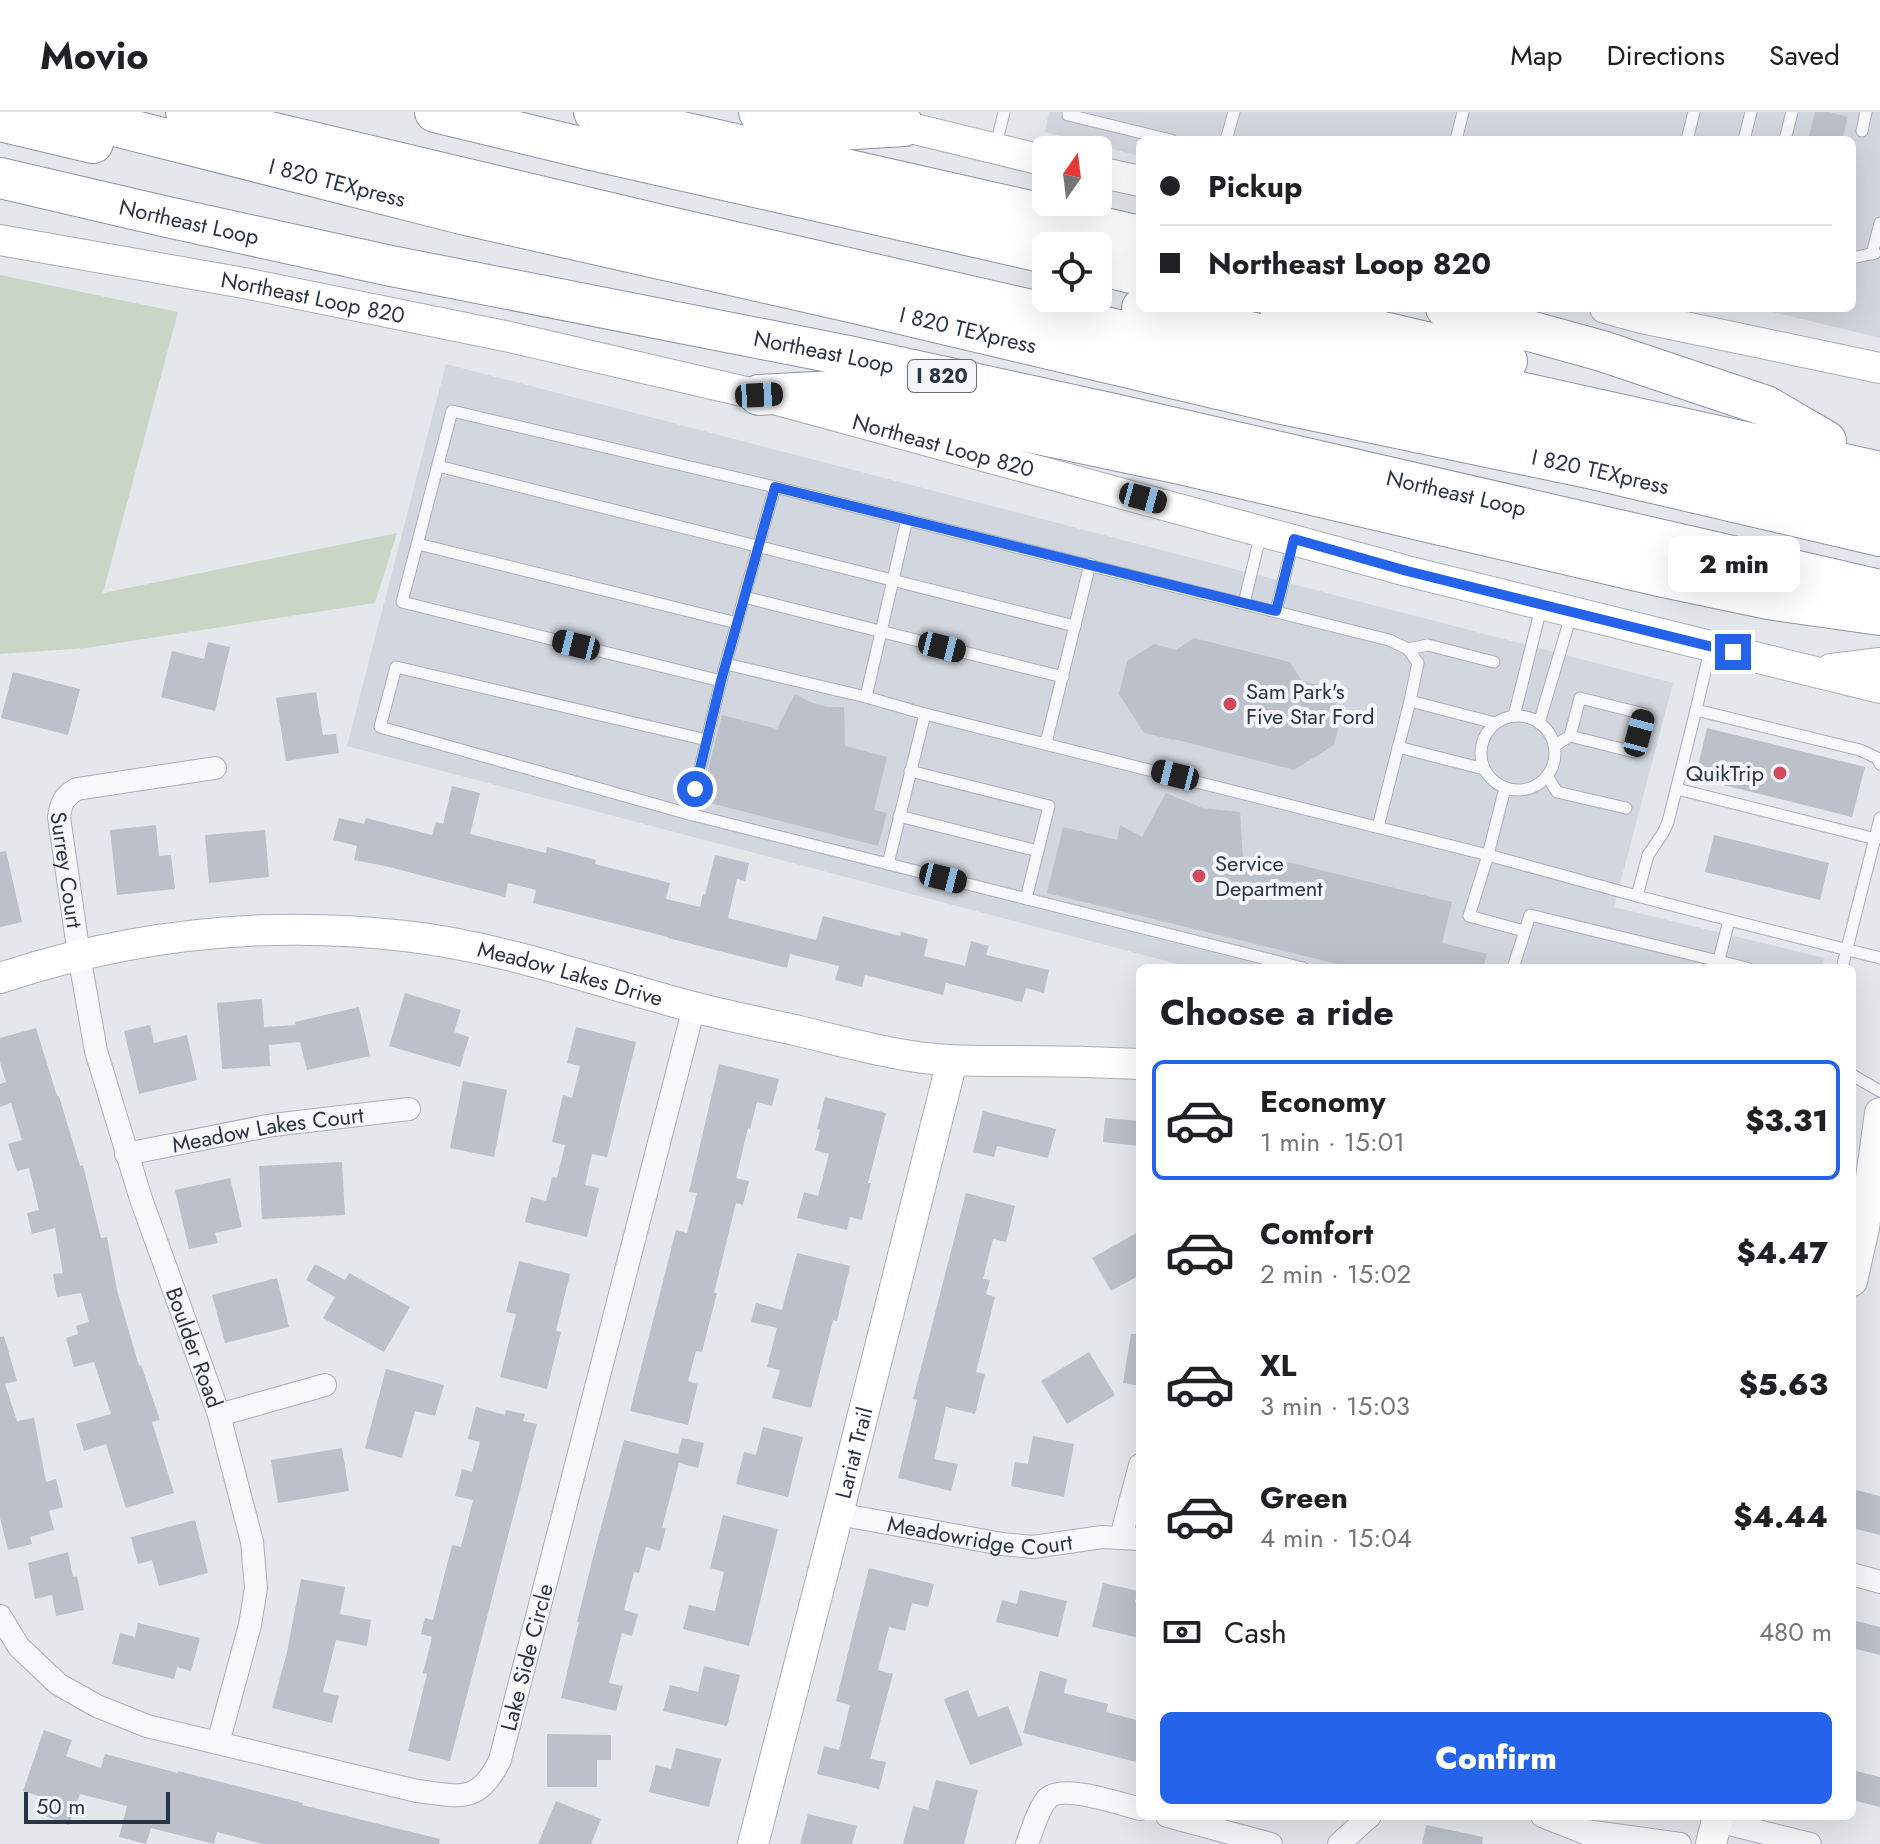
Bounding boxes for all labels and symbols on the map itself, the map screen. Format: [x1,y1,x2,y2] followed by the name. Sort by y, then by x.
[1032,136,1112,216] north arrow
[266,150,409,215] street label: I 820 TEXpress
[116,190,262,253] street label: Northeast Loop
[218,263,408,331] street label: Northeast Loop 820
[896,298,1040,361] street label: I 820 TEXpress
[751,322,897,381] street label: Northeast Loop
[908,360,976,392] road number: I 820
[734,382,784,408] car
[849,405,1038,485] street label: Northeast Loop 820
[1529,441,1672,502] street label: I 820 TEXpress
[1383,461,1529,524] street label: Northeast Loop
[1117,480,1169,516] car
[1667,536,1799,592] callout: 2 min
[550,628,602,662] car
[916,630,968,664] car
[1715,634,1751,670] route end
[1246,675,1375,732] place label: Sam Park's Five Star Ford
[1221,695,1239,713] marker: Sam Park's Five Star Ford
[1621,707,1657,759] car
[1686,757,1764,789] place label: QuikTrip
[1149,758,1201,792] car
[1771,764,1789,782] marker: QuikTrip
[677,771,713,807] route start
[42,810,91,931] street label: Surrey Court
[1215,847,1323,904] place label: Service Department
[917,861,969,895] car
[1190,867,1208,885] marker: Service Department
[474,932,667,1014] street label: Meadow Lakes Drive
[169,1098,366,1161] street label: Meadow Lakes Court
[158,1283,231,1412] street label: Boulder Road
[826,1403,880,1502] street label: Lariat Trail
[885,1507,1075,1563] street label: Meadowridge Court
[492,1580,561,1734] street label: Lake Side Circle
[24,1788,170,1824] scale bar

